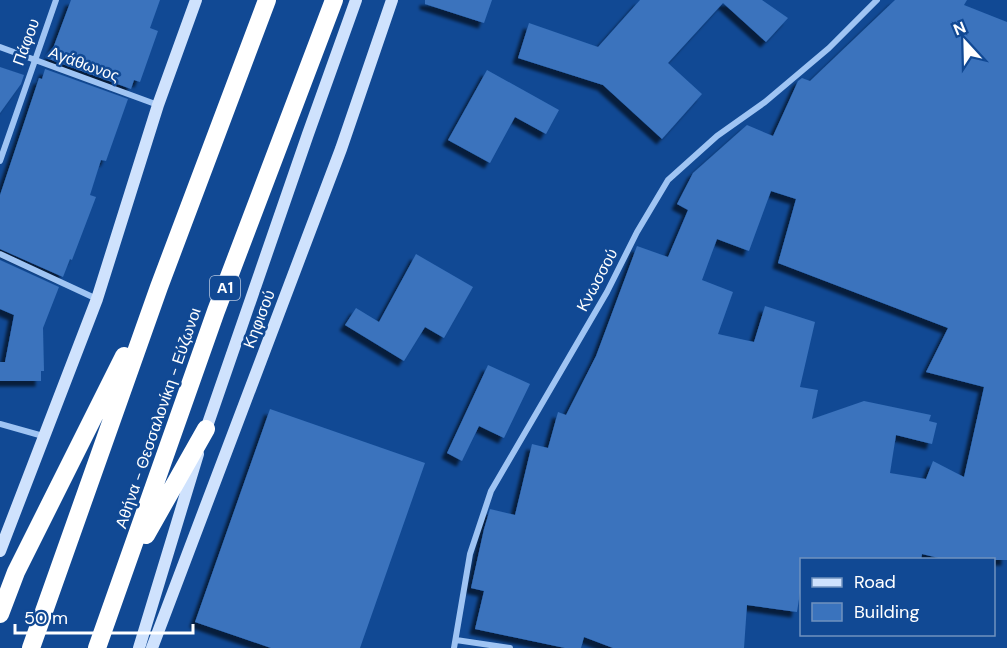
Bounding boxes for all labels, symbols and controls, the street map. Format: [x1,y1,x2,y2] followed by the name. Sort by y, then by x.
[935,12,995,72] north arrow
[8,15,44,69] street label: Πάφου
[950,17,969,40] text: N
[46,42,122,87] street label: Αγάθωνος
[572,245,622,315] street label: Κνωσσού
[210,276,240,300] road number: Α1
[238,287,280,351] street label: Κηφισού
[110,304,206,531] street label: Αθήνα - Θεσσαλονίκη - Εύζωνοι
[800,558,995,636] legend
[854,570,896,594] text: Road
[15,597,194,635] scale bar
[854,600,919,624] text: Building
[24,606,68,630] text: 50 m

